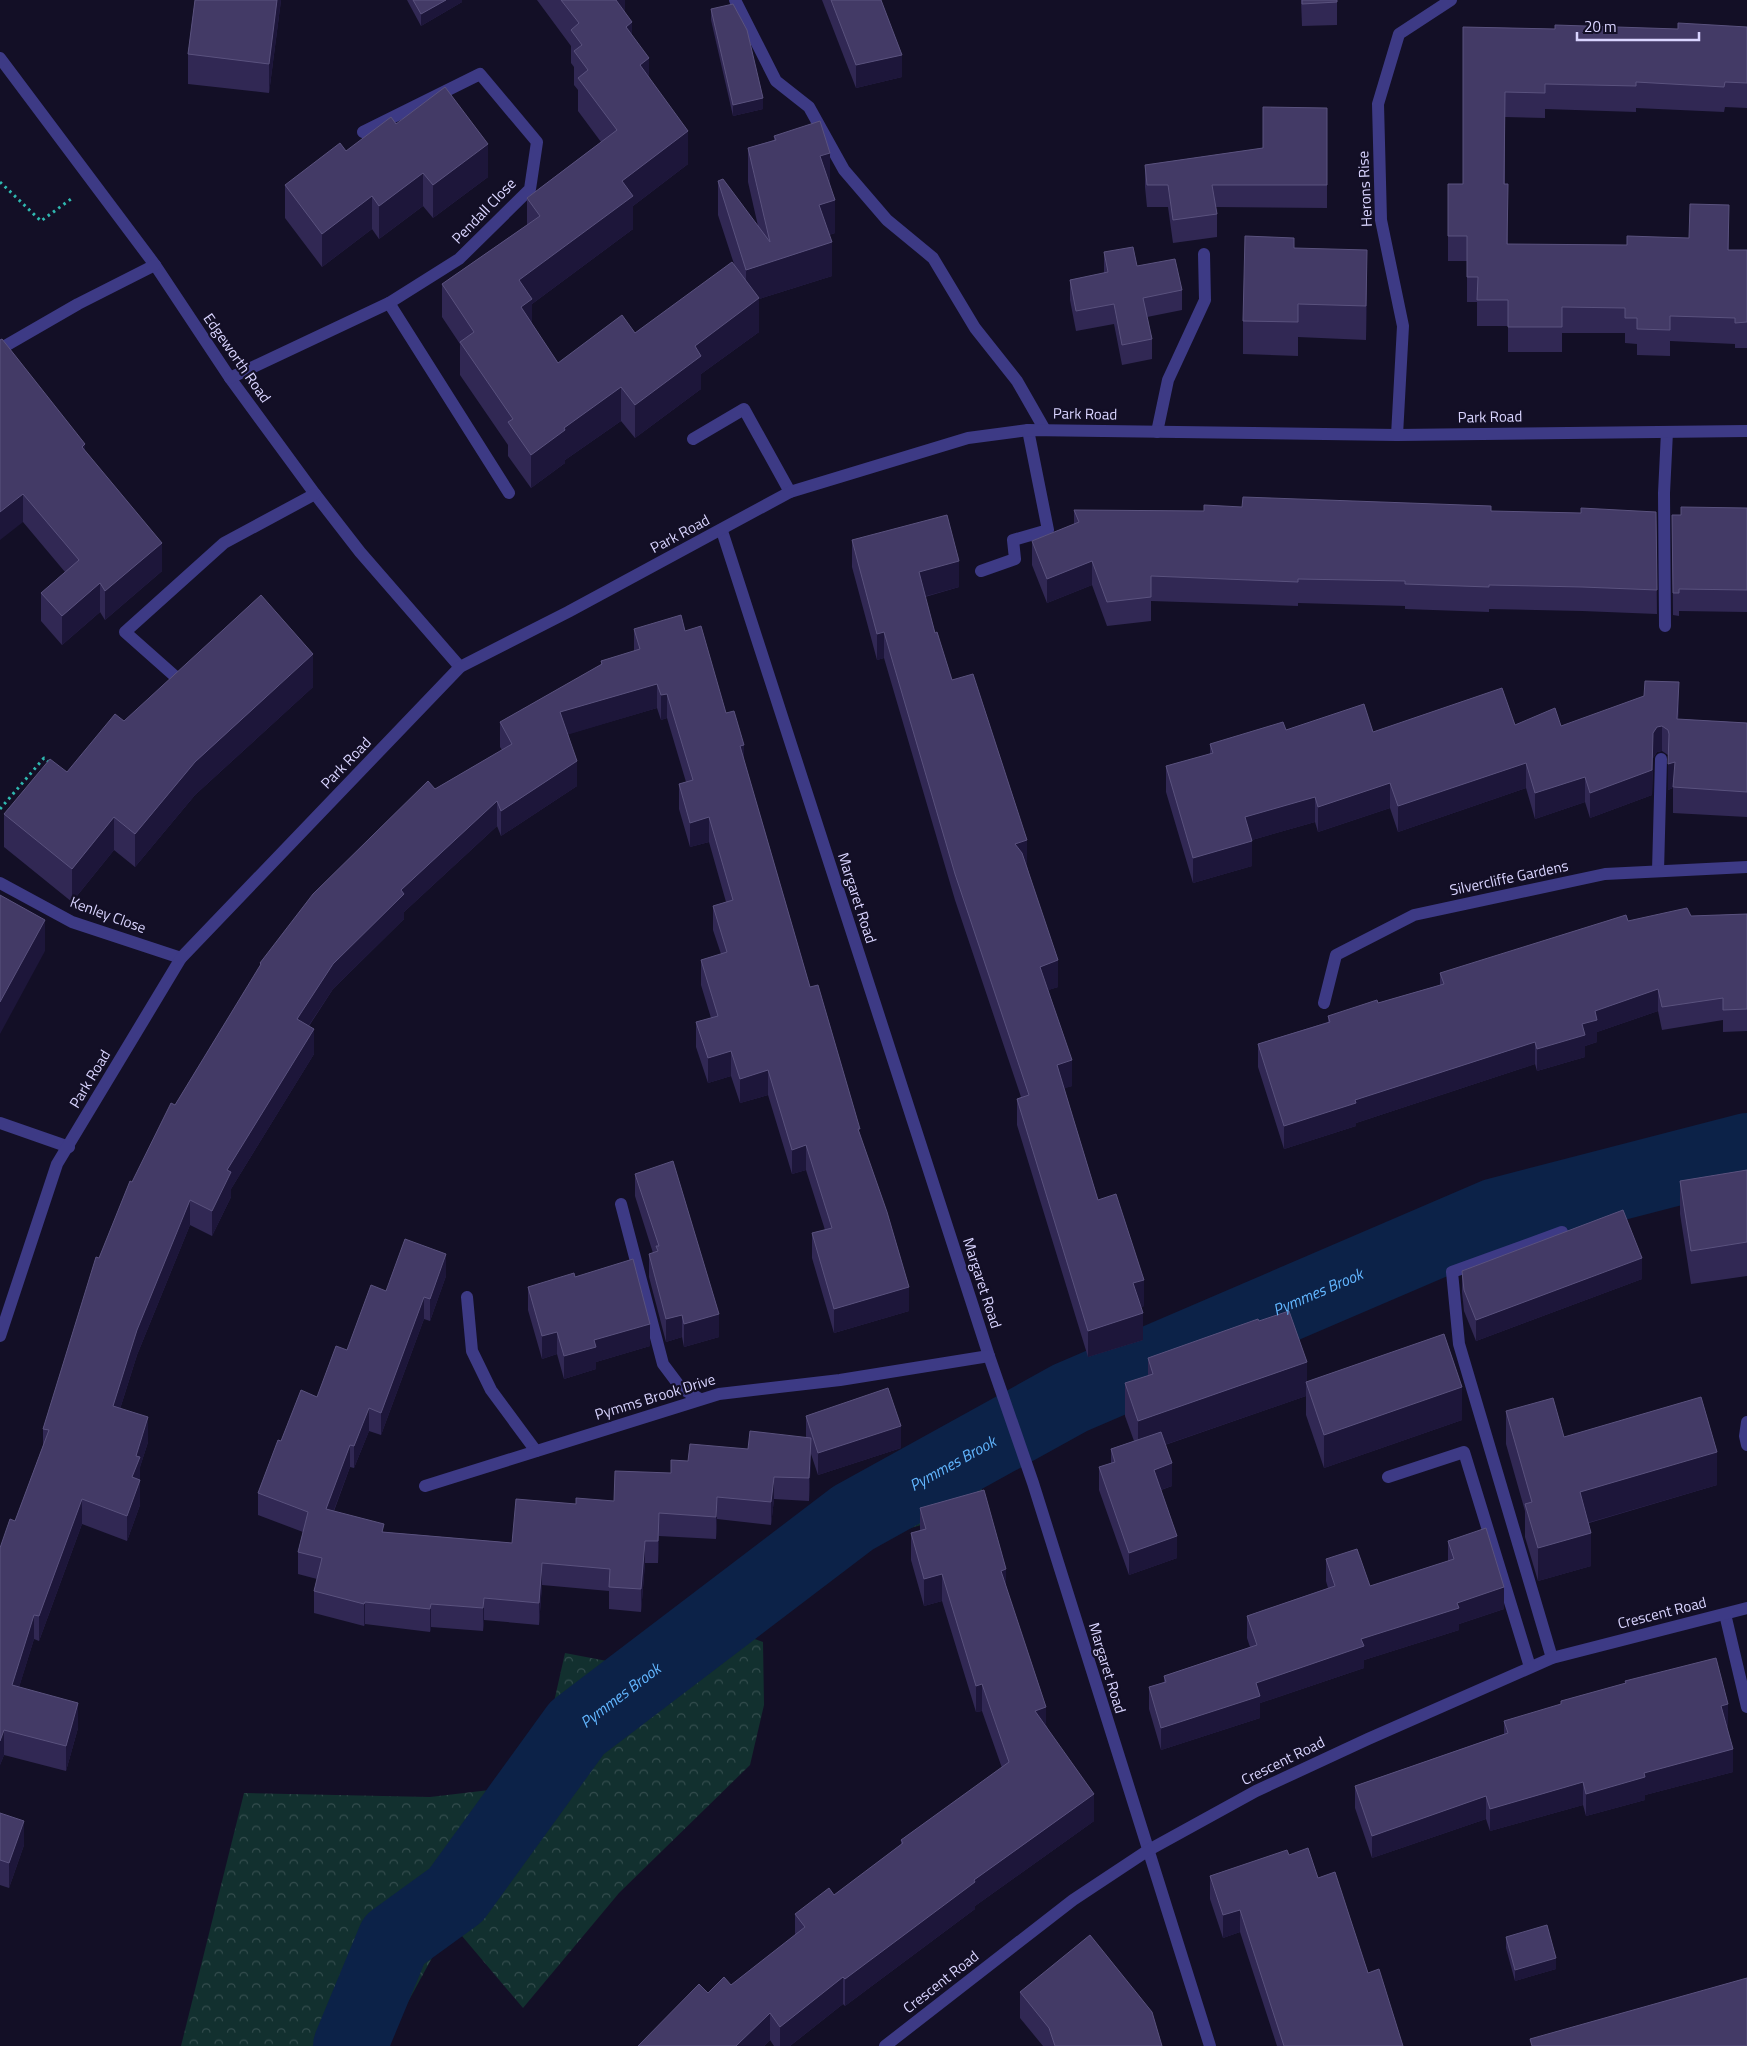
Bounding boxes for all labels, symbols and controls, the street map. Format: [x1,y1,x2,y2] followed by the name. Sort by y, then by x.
[1577,10,1700,42] scale bar
[1584,15,1617,38] text: 20 m
[1351,150,1378,228] street label: Herons Rise
[446,172,521,249] street label: Pendall Close
[198,308,277,407] street label: Edgeworth Road
[1053,401,1117,426] street label: Park Road
[1458,404,1522,429] street label: Park Road
[646,508,714,559] street label: Park Road
[315,731,376,794] street label: Park Road
[832,850,883,946] street label: Margaret Road
[1447,854,1570,901] street label: Silvercliffe Gardens
[67,890,149,939] street label: Kenley Close
[63,1045,116,1112] street label: Park Road
[957,1235,1008,1331] street label: Margaret Road
[1269,1261,1368,1321] water label: Pymmes Brook
[592,1367,718,1426] street label: Pymms Brook Drive
[905,1428,1002,1497] water label: Pymmes Brook
[1615,1590,1709,1635] street label: Crescent Road
[1083,1620,1132,1716] street label: Margaret Road
[575,1655,667,1734] water label: Pymmes Brook
[1237,1730,1329,1791] street label: Crescent Road
[898,1945,984,2019] street label: Crescent Road

